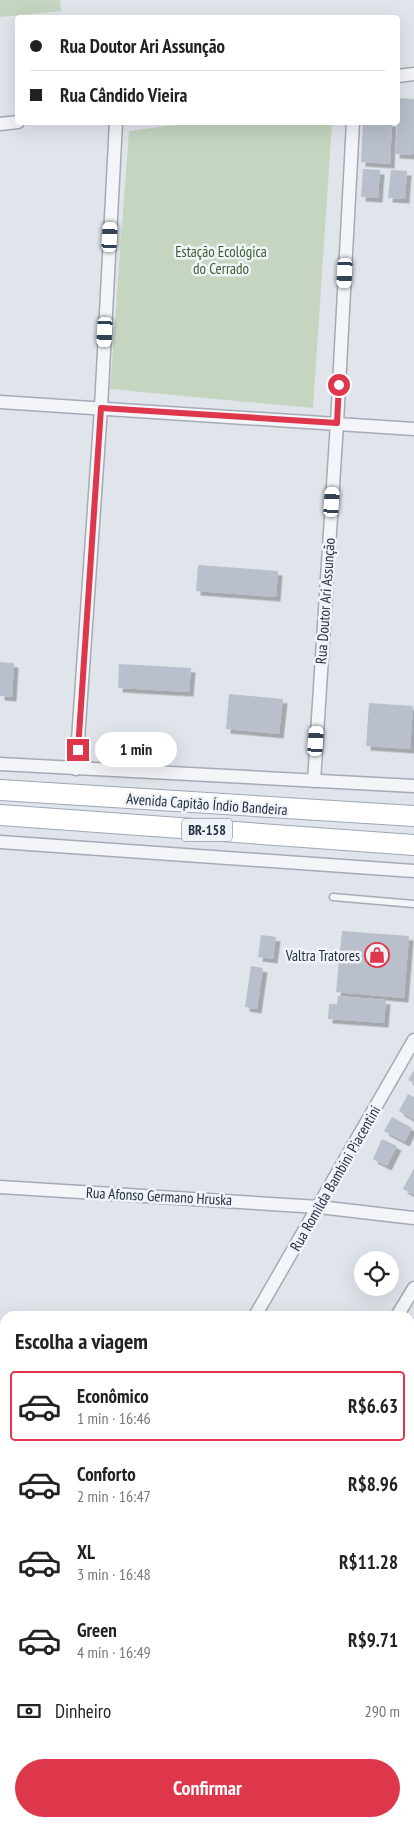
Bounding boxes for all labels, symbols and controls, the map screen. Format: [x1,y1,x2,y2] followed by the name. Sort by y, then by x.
[60,34,225,58] text: Rua Doutor Ari Assunção
[60,83,187,107] text: Rua Cândido Vieira
[101,222,118,252] car
[175,242,267,278] park label: Estação Ecológica do Cerrado
[336,258,353,288] car
[96,317,113,347] car
[328,374,350,396] route start
[323,487,340,517] car
[311,537,339,665] street label: Rua Doutor Ari Assunção
[307,726,324,756] car
[96,732,178,768] callout: 1 min
[67,739,89,761] route end
[120,739,152,759] text: 1 min
[126,789,288,819] street label: Avenida Capitão Índio Bandeira
[182,818,232,842] road number: BR-158
[364,942,390,968] shop icon: Valtra Tratores
[285,946,360,965] place label: Valtra Tratores
[286,1102,384,1254] street label: Rua Romilda Bambini Piacentini
[85,1183,233,1209] street label: Rua Afonso Germano Hruska
[354,1251,399,1296] map controls
[354,1251,399,1296] button: locate
[15,1327,148,1355] text: Escolha a viagem
[17,1384,62,1429] icon: car
[77,1384,149,1408] text: Econômico
[348,1394,398,1418] text: R$6.63
[77,1408,151,1428] text: 1 min · 16:46
[17,1462,62,1507] icon: car
[77,1462,136,1486] text: Conforto
[348,1472,398,1496] text: R$8.96
[77,1486,151,1506] text: 2 min · 16:47
[17,1540,62,1585] icon: car
[77,1540,95,1564] text: XL
[339,1550,398,1574] text: R$11.28
[77,1564,151,1584] text: 3 min · 16:48
[17,1618,62,1663] icon: car
[77,1618,117,1642] text: Green
[348,1628,398,1652] text: R$9.71
[77,1642,151,1662] text: 4 min · 16:49
[15,1697,43,1725] icon: cash
[55,1699,111,1723] text: Dinheiro
[365,1701,400,1721] text: 290 m
[15,1759,400,1817] button: Confirmar

